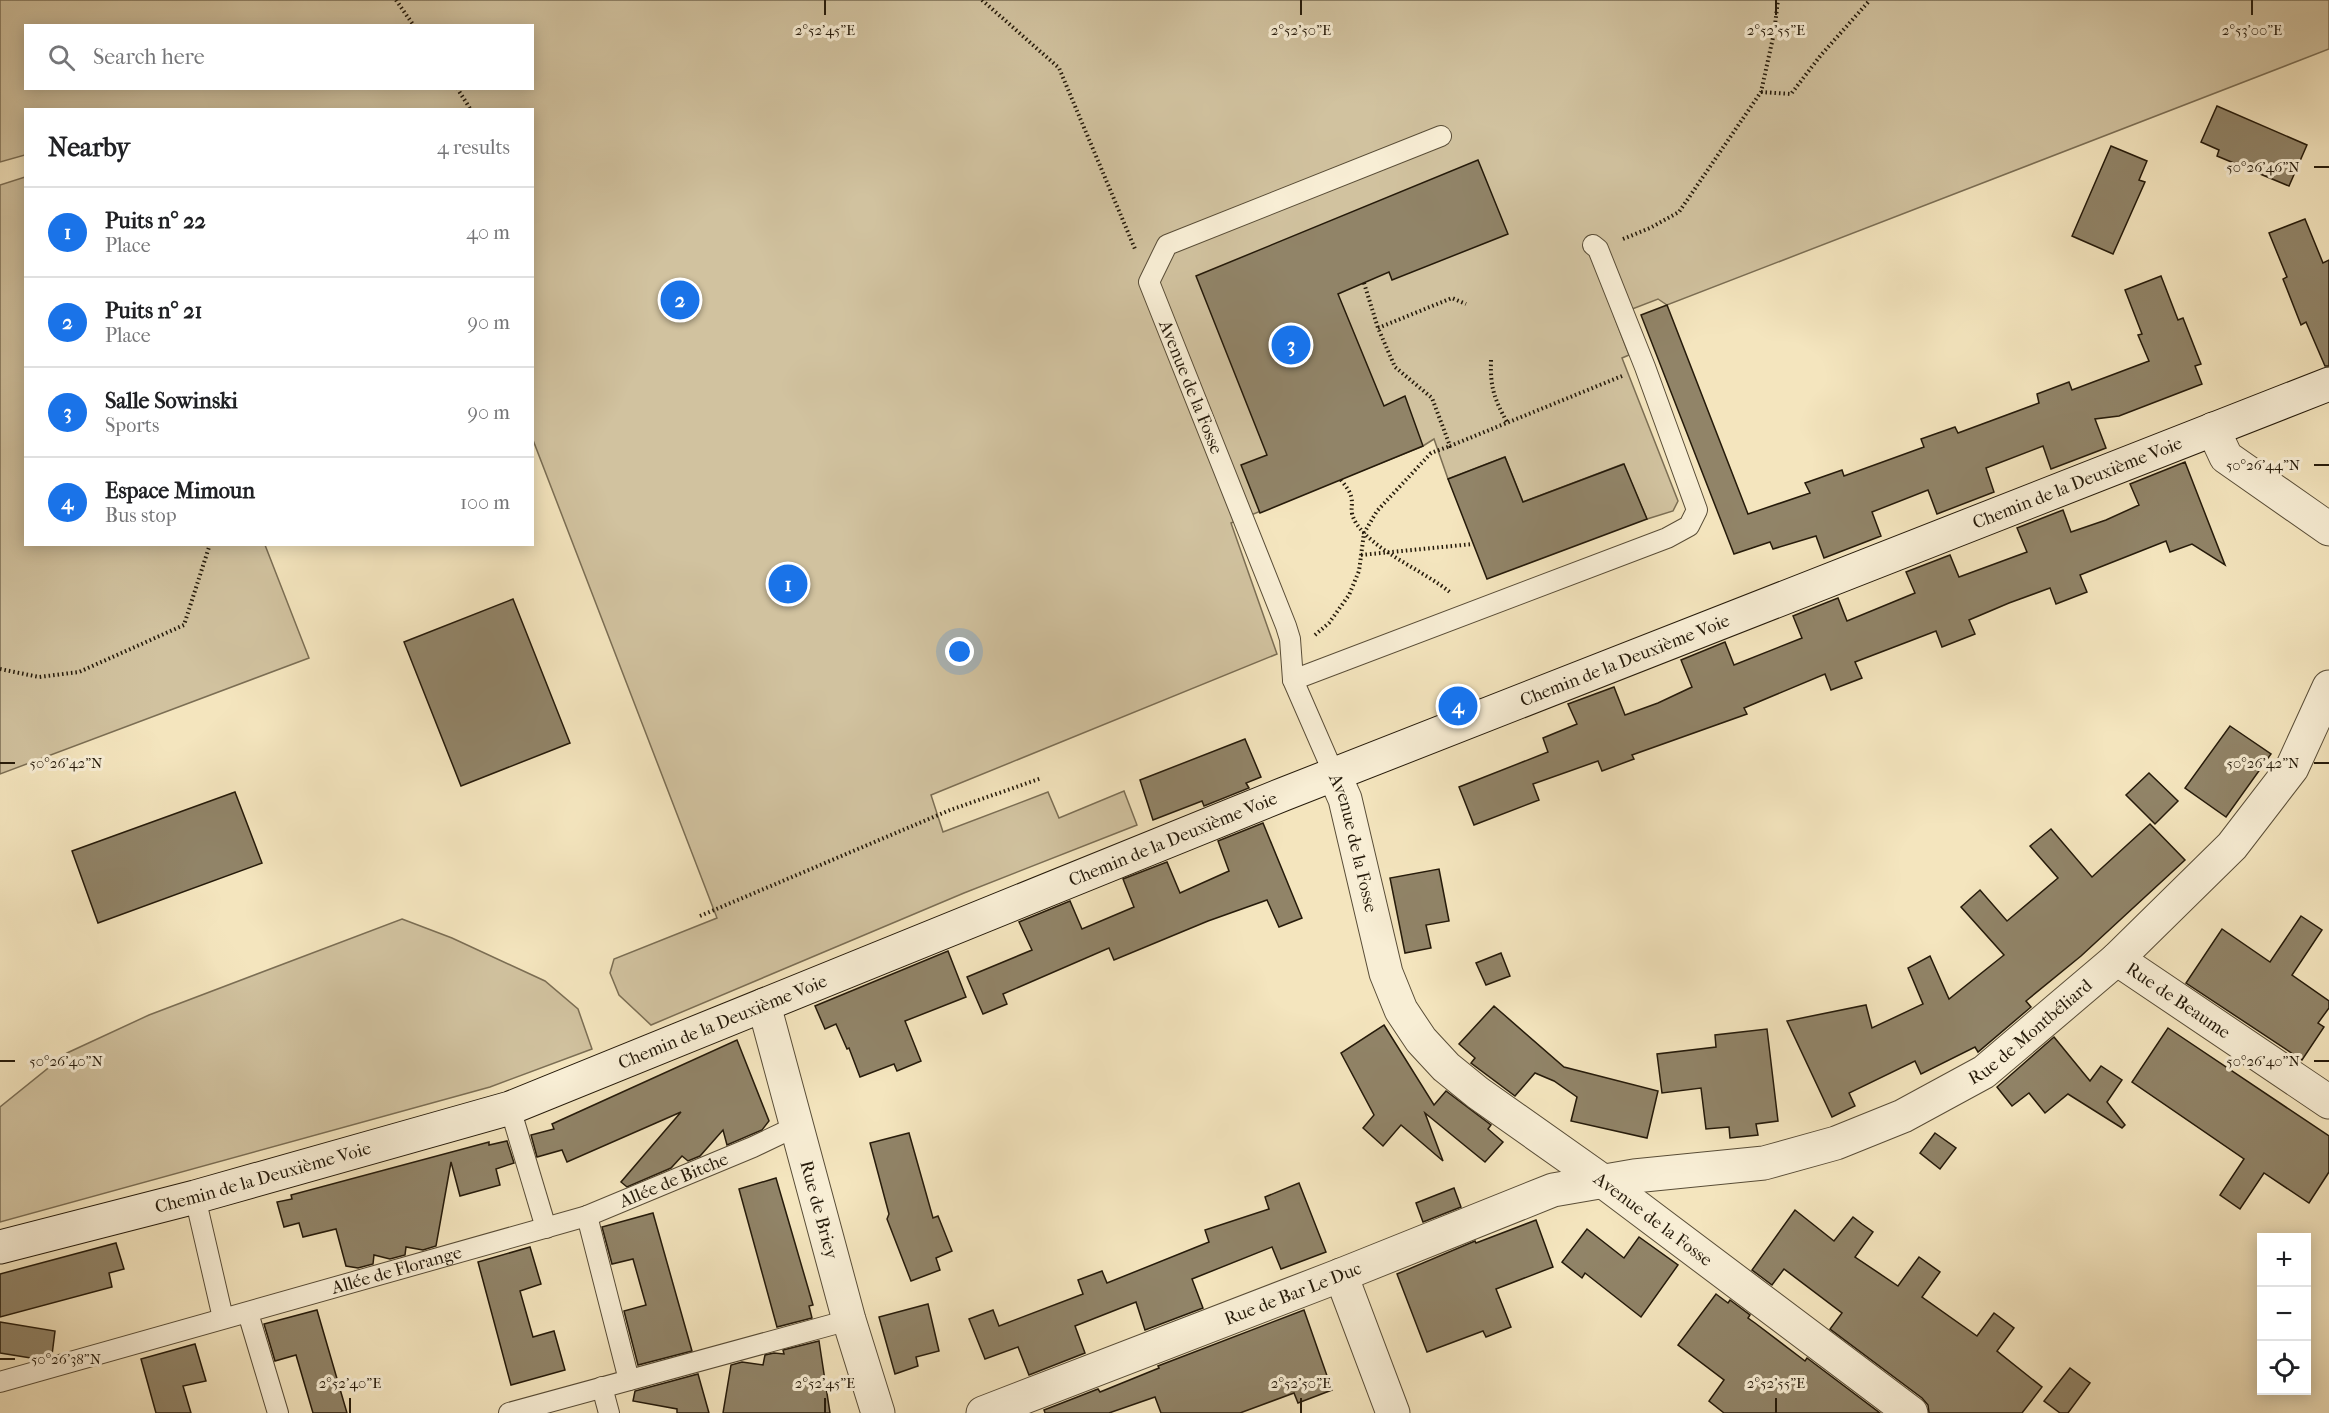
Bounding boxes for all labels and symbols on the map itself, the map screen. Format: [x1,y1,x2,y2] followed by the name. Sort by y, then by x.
[795,21,855,39] text: 2°52'45"E
[1271,21,1331,39] text: 2°52'50"E
[1747,21,1805,39] text: 2°52'55"E
[2222,21,2282,39] text: 2°53'00"E
[2226,158,2300,176] text: 50°26'46"N
[660,278,700,322] pin: 2
[1154,316,1227,457] street label: Avenue de la Fosse
[1272,322,1310,368] pin: 3
[1970,433,2185,534] street label: Chemin de la Deuxième Voie
[2226,456,2301,474] text: 50°26'44"N
[768,562,808,606] pin: 1
[1517,610,1733,711] street label: Chemin de la Deuxième Voie
[945,637,974,666] your location
[1438,684,1478,728] pin: 4
[29,754,103,772] text: 50°26'42"N
[2226,754,2300,772] text: 50°26'42"N
[1324,770,1381,915] street label: Avenue de la Fosse
[1066,788,1281,891] street label: Chemin de la Deuxième Voie
[2122,958,2234,1043] street label: Rue de Beaume
[615,971,830,1074] street label: Chemin de la Deuxième Voie
[1965,975,2097,1089] street label: Rue de Montbéliard
[29,1052,103,1070] text: 50°26'40"N
[2226,1052,2300,1070] text: 50°26'40"N
[153,1138,373,1218] street label: Chemin de la Deuxième Voie
[615,1148,732,1213] street label: Allée de Bitche
[795,1158,842,1263] street label: Rue de Briey
[1589,1168,1716,1271] street label: Avenue de la Fosse
[328,1242,464,1299] street label: Allée de Florange
[1221,1258,1365,1330] street label: Rue de Bar Le Duc
[31,1350,102,1368] text: 50°26'38"N
[319,1374,381,1392] text: 2°52'40"E
[795,1374,855,1392] text: 2°52'45"E
[1271,1374,1331,1392] text: 2°52'50"E
[1747,1374,1805,1392] text: 2°52'55"E

